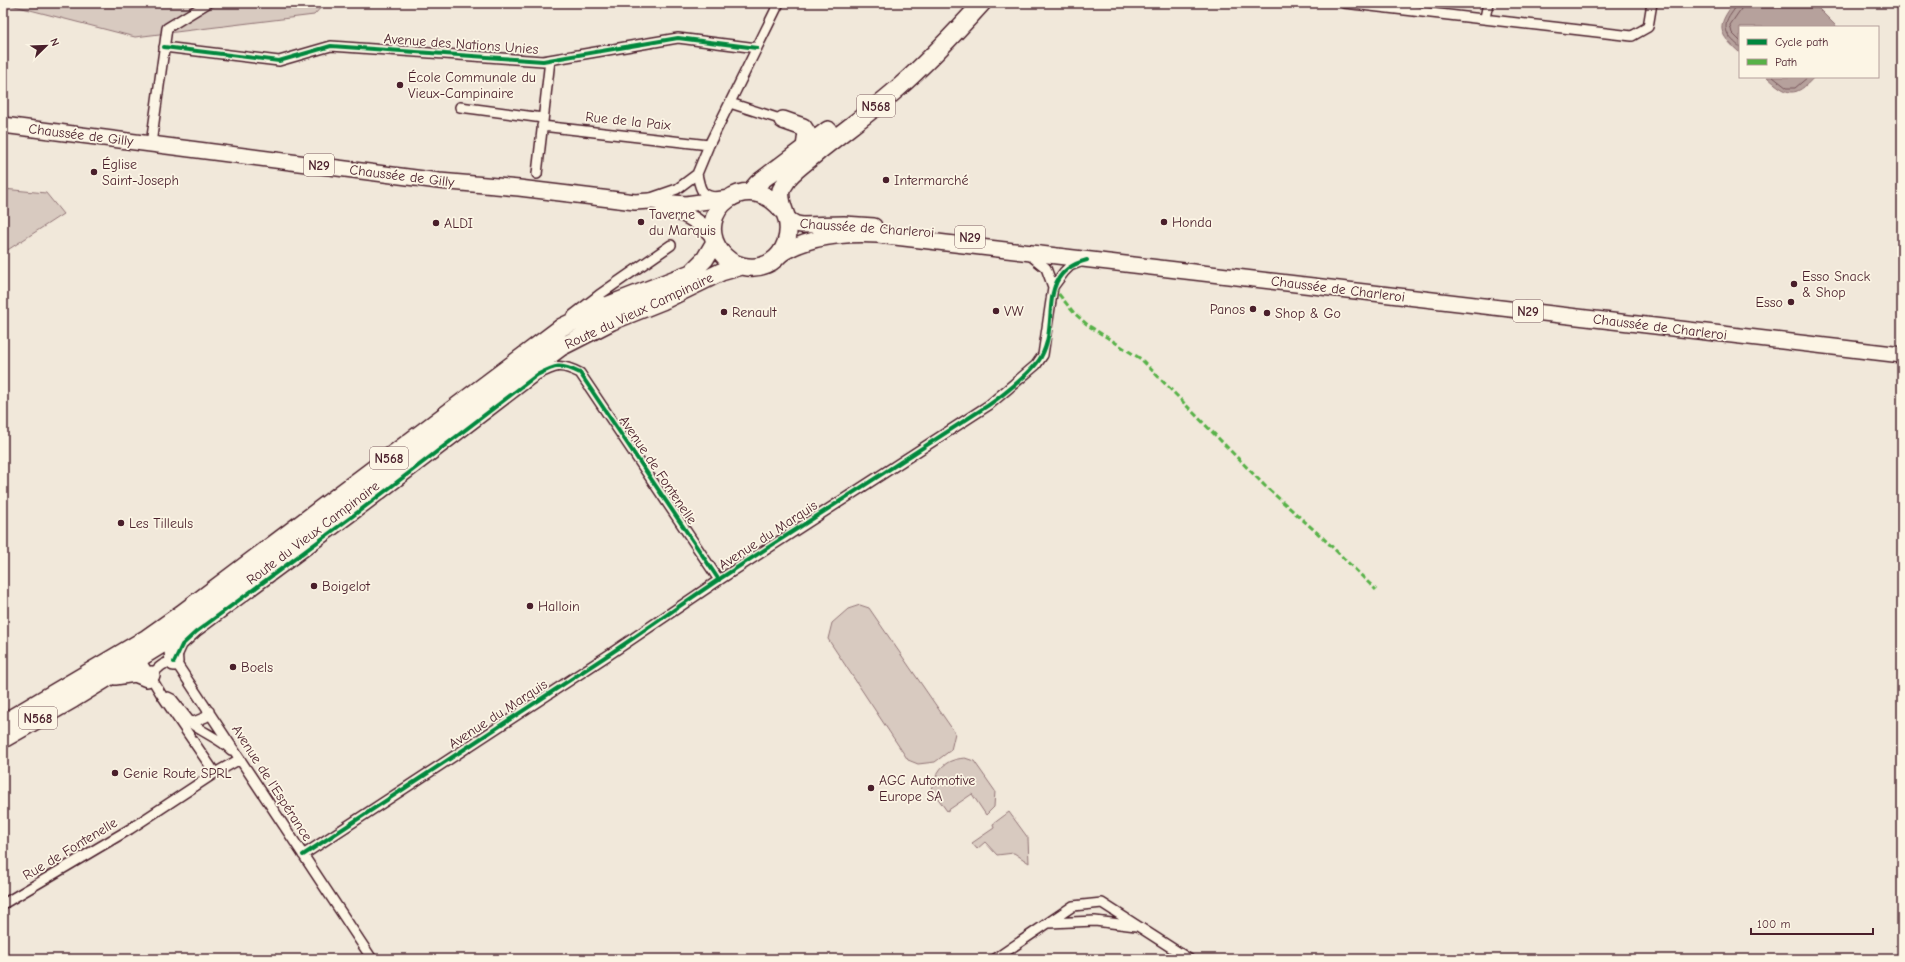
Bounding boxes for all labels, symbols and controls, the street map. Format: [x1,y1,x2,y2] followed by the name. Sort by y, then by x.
[26,26,66,66] north arrow
[1739,26,1879,78] legend
[383,30,539,58] street label: Avenue des Nations Unies
[1775,35,1828,49] text: Cycle path
[47,36,62,48] text: N
[1775,55,1797,69] text: Path
[408,69,536,102] place label: École Communale du Vieux-Campinaire
[395,80,405,90] marker: École Communale du Vieux-Campinaire
[857,95,895,117] road number: N568
[585,108,672,134] street label: Rue de la Paix
[28,120,135,150] street label: Chaussée de Gilly
[304,154,334,176] road number: N29
[102,156,179,189] place label: Église Saint-Joseph
[349,161,456,191] street label: Chaussée de Gilly
[89,167,99,177] marker: Église Saint-Joseph
[894,172,969,189] place label: Intermarché
[881,175,891,185] marker: Intermarché
[649,206,716,239] place label: Taverne du Marquis
[1172,214,1212,231] place label: Honda
[444,215,473,232] place label: ALDI
[799,215,935,241] street label: Chaussée de Charleroi
[636,217,646,227] marker: Taverne du Marquis
[1159,217,1169,227] marker: Honda
[431,218,441,228] marker: ALDI
[955,226,985,248] road number: N29
[1802,268,1871,301] place label: Esso Snack & Shop
[562,269,716,353] street label: Route du Vieux Campinaire
[1270,272,1406,306] street label: Chaussée de Charleroi
[1789,279,1799,289] marker: Esso Snack & Shop
[1756,294,1783,311] place label: Esso
[1786,297,1796,307] marker: Esso
[1513,300,1543,322] road number: N29
[1210,301,1245,318] place label: Panos
[1004,303,1025,320] place label: VW
[732,304,777,321] place label: Renault
[1248,304,1258,314] marker: Panos
[1275,305,1341,322] place label: Shop & Go
[991,306,1001,316] marker: VW
[719,307,729,317] marker: Renault
[1262,308,1272,318] marker: Shop & Go
[1592,310,1728,344] street label: Chaussée de Charleroi
[615,412,701,528] street label: Avenue de Fontenelle
[370,447,408,469] road number: N568
[243,477,383,589] street label: Route du Vieux Campinaire
[715,497,821,573] street label: Avenue du Marquis
[129,515,193,532] place label: Les Tilleuls
[116,518,126,528] marker: Les Tilleuls
[322,578,371,595] place label: Boigelot
[309,581,319,591] marker: Boigelot
[538,598,580,615] place label: Halloin
[525,601,535,611] marker: Halloin
[241,659,273,676] place label: Boels
[228,662,238,672] marker: Boels
[445,676,551,752] street label: Avenue du Marquis
[19,707,57,729] road number: N568
[228,722,316,844] street label: Avenue de l'Espérance
[123,765,232,782] place label: Genie Route SPRL
[110,768,120,778] marker: Genie Route SPRL
[879,772,975,805] place label: AGC Automotive Europe SA
[866,783,876,793] marker: AGC Automotive Europe SA
[20,814,120,884] street label: Rue de Fontenelle
[1751,910,1873,936] scale bar
[1757,917,1790,931] text: 100 m

